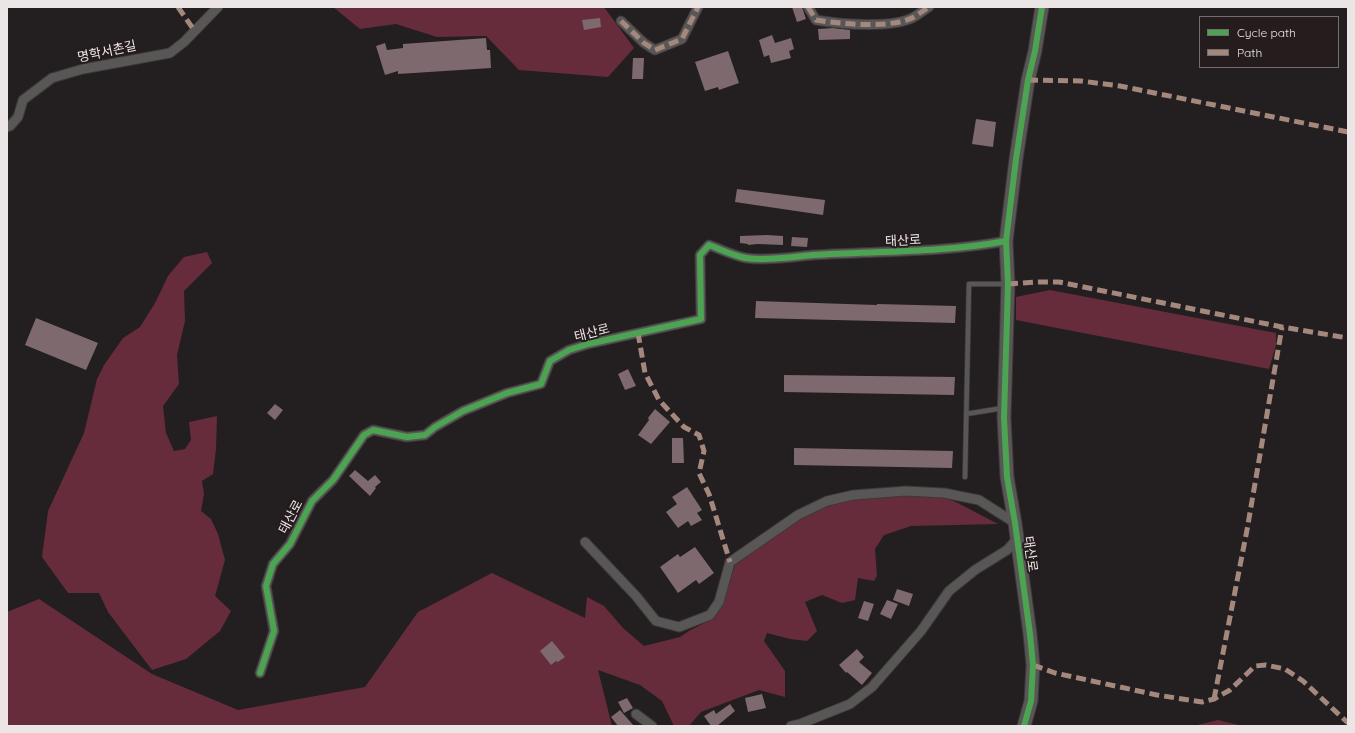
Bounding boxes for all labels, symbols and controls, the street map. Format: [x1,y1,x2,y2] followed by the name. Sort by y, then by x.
[1199,16,1339,68] legend
[1237,25,1296,40] text: Cycle path
[76,38,138,66] street label: 명학서촌길
[1237,45,1262,60] text: Path
[885,232,921,250] street label: 태산로
[573,321,611,345] street label: 태산로
[276,497,306,537] street label: 태산로
[1020,535,1040,573] street label: 태산로

